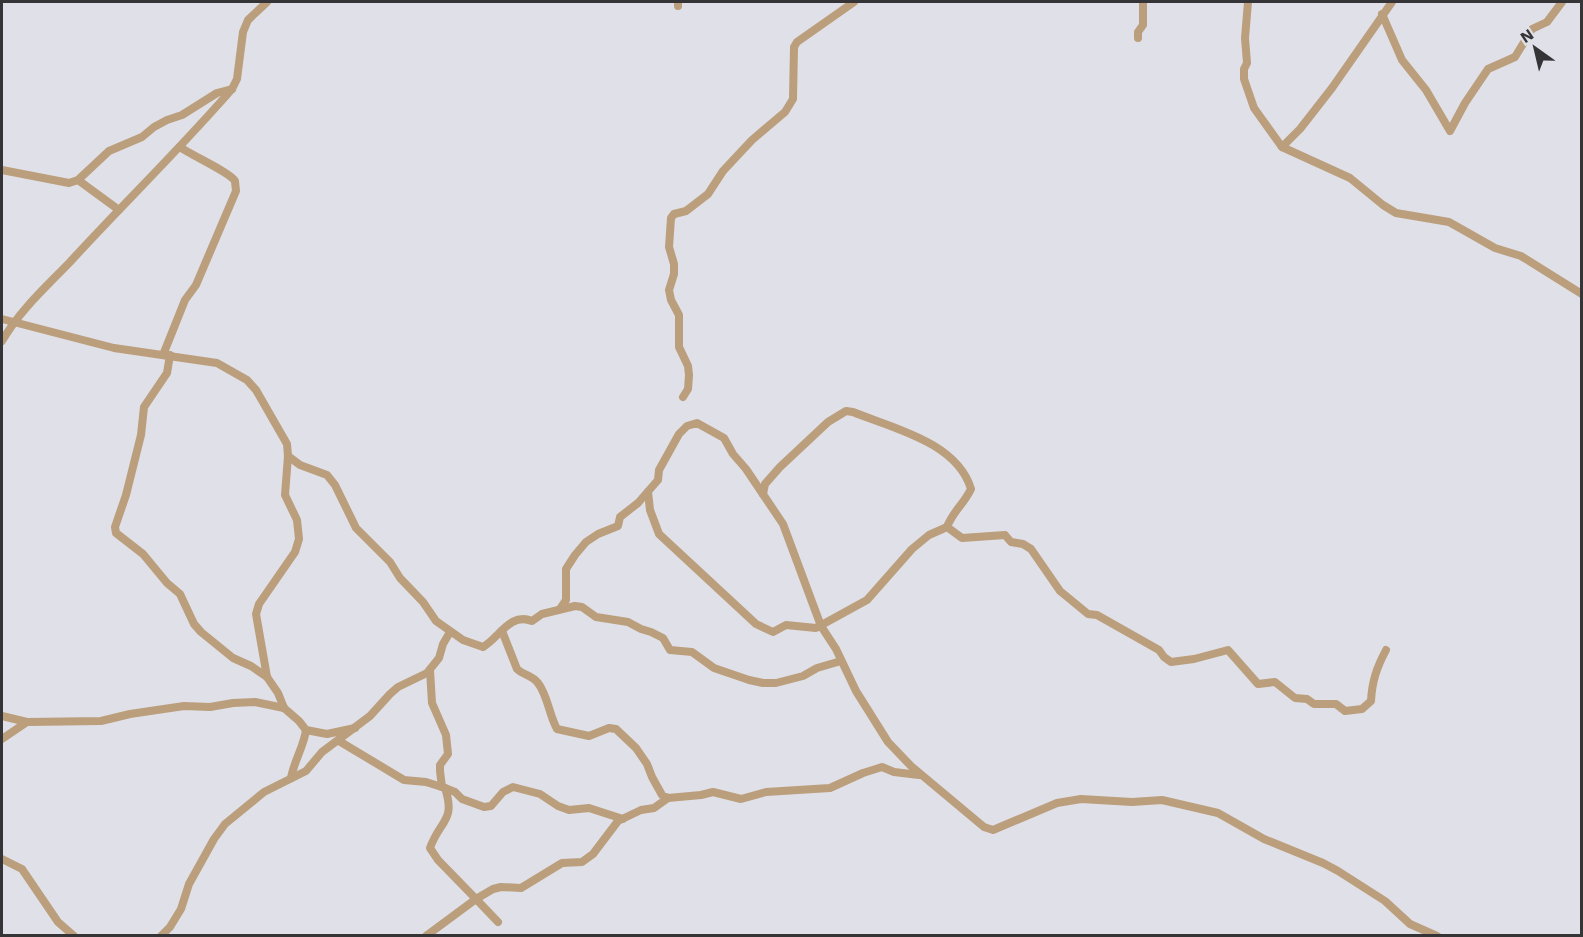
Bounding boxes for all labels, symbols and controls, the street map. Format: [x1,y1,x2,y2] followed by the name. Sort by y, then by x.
[1505,18,1565,78] north arrow
[1517,25,1537,47] text: N

